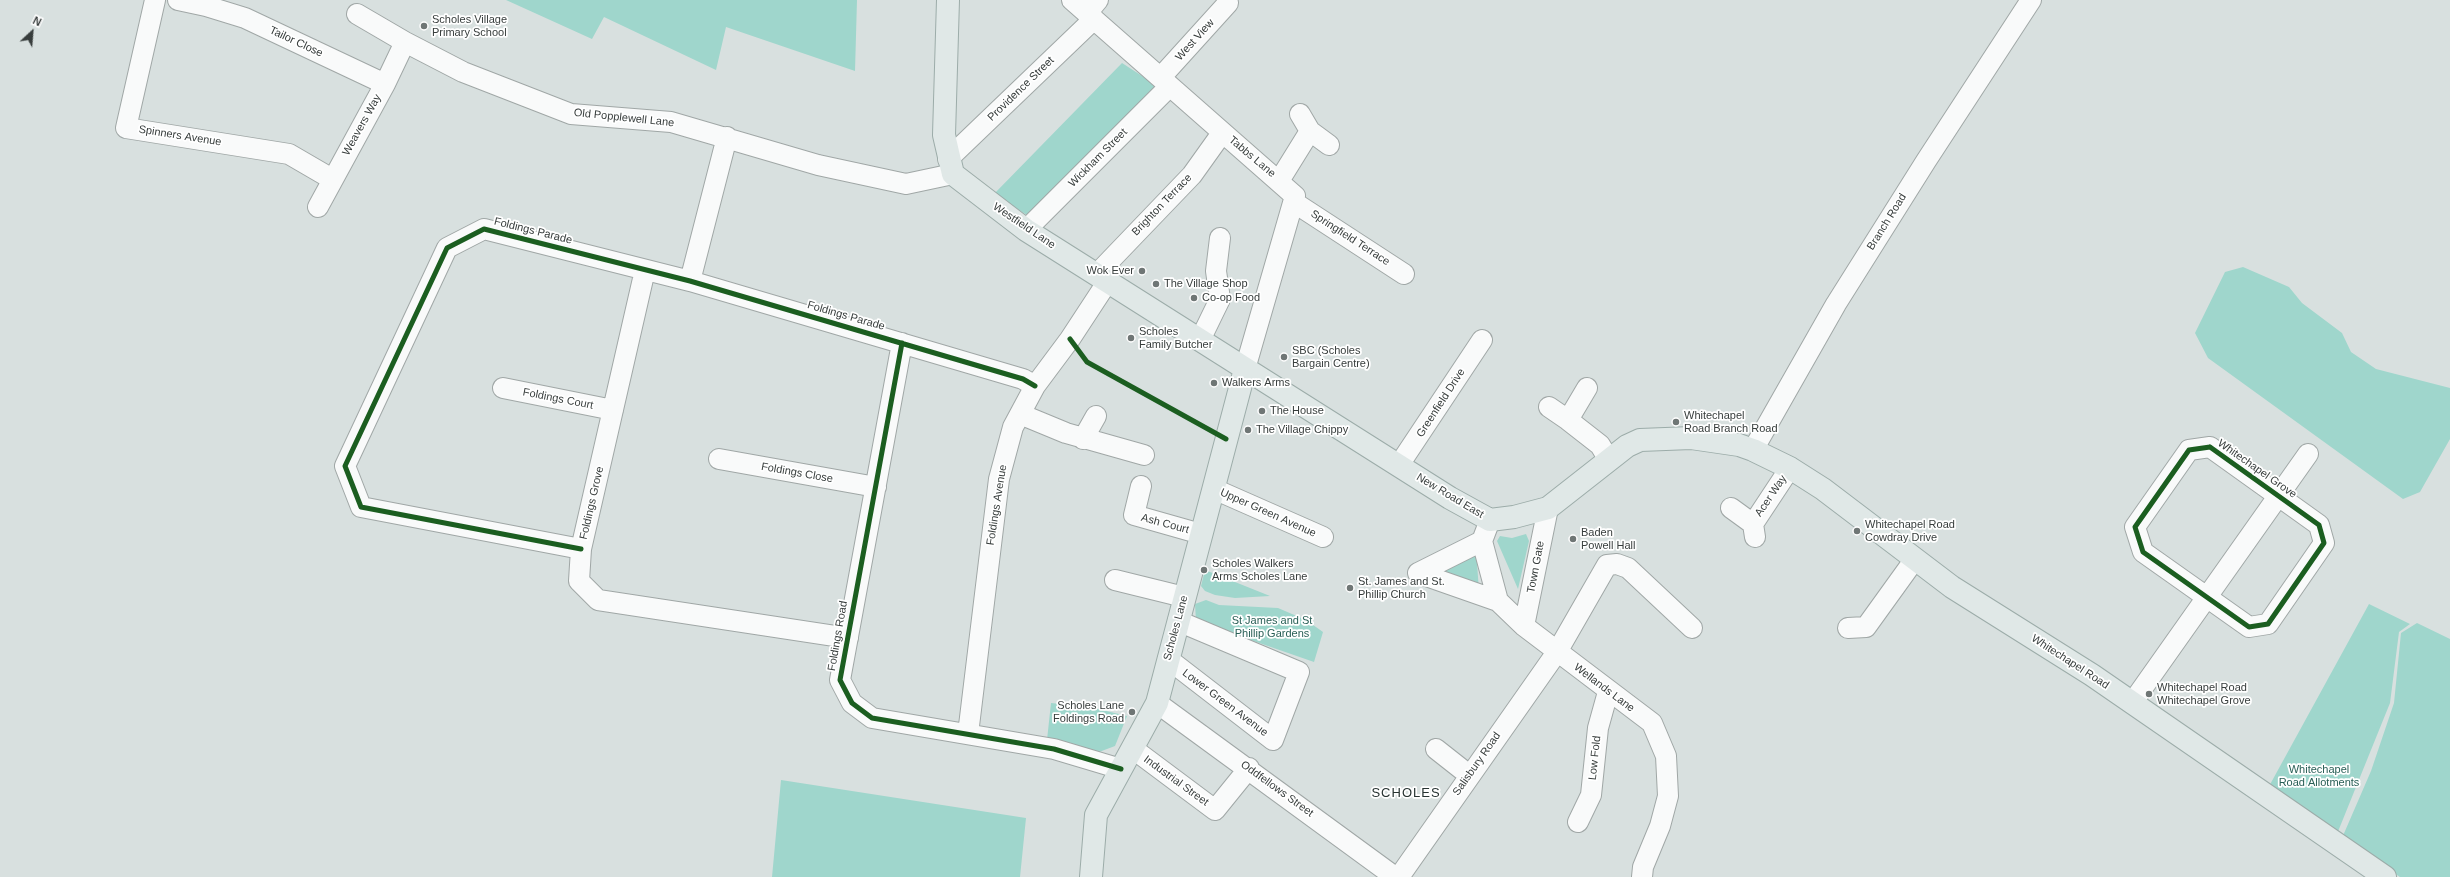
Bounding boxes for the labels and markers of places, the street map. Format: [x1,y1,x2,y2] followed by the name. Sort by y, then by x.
[432,13,507,39] place label: Scholes Village Primary School
[419,21,429,31] marker: Scholes Village Primary School
[1087,264,1134,278] place label: Wok Ever
[1137,266,1147,276] marker: Wok Ever
[1164,277,1248,291] place label: The Village Shop
[1151,279,1161,289] marker: The Village Shop
[1202,291,1260,305] place label: Co-op Food
[1189,293,1199,303] marker: Co-op Food
[1139,325,1212,351] place label: Scholes Family Butcher
[1126,333,1136,343] marker: Scholes Family Butcher
[1292,344,1370,370] place label: SBC (Scholes Bargain Centre)
[1279,352,1289,362] marker: SBC (Scholes Bargain Centre)
[1222,376,1290,390] place label: Walkers Arms
[1209,378,1219,388] marker: Walkers Arms
[1270,404,1324,418] place label: The House
[1257,406,1267,416] marker: The House
[1684,409,1778,435] place label: Whitechapel Road Branch Road
[1671,417,1681,427] marker: Whitechapel Road Branch Road
[1256,423,1348,437] place label: The Village Chippy
[1243,425,1253,435] marker: The Village Chippy
[1865,518,1955,544] place label: Whitechapel Road Cowdray Drive
[1581,526,1635,552] place label: Baden Powell Hall
[1852,526,1862,536] marker: Whitechapel Road Cowdray Drive
[1568,534,1578,544] marker: Baden Powell Hall
[1212,557,1307,583] place label: Scholes Walkers Arms Scholes Lane
[1199,565,1209,575] marker: Scholes Walkers Arms Scholes Lane
[1358,575,1445,601] place label: St. James and St. Phillip Church
[1345,583,1355,593] marker: St. James and St. Phillip Church
[2157,681,2251,707] place label: Whitechapel Road Whitechapel Grove
[2144,689,2154,699] marker: Whitechapel Road Whitechapel Grove
[1053,699,1124,725] place label: Scholes Lane Foldings Road
[1127,707,1137,717] marker: Scholes Lane Foldings Road

